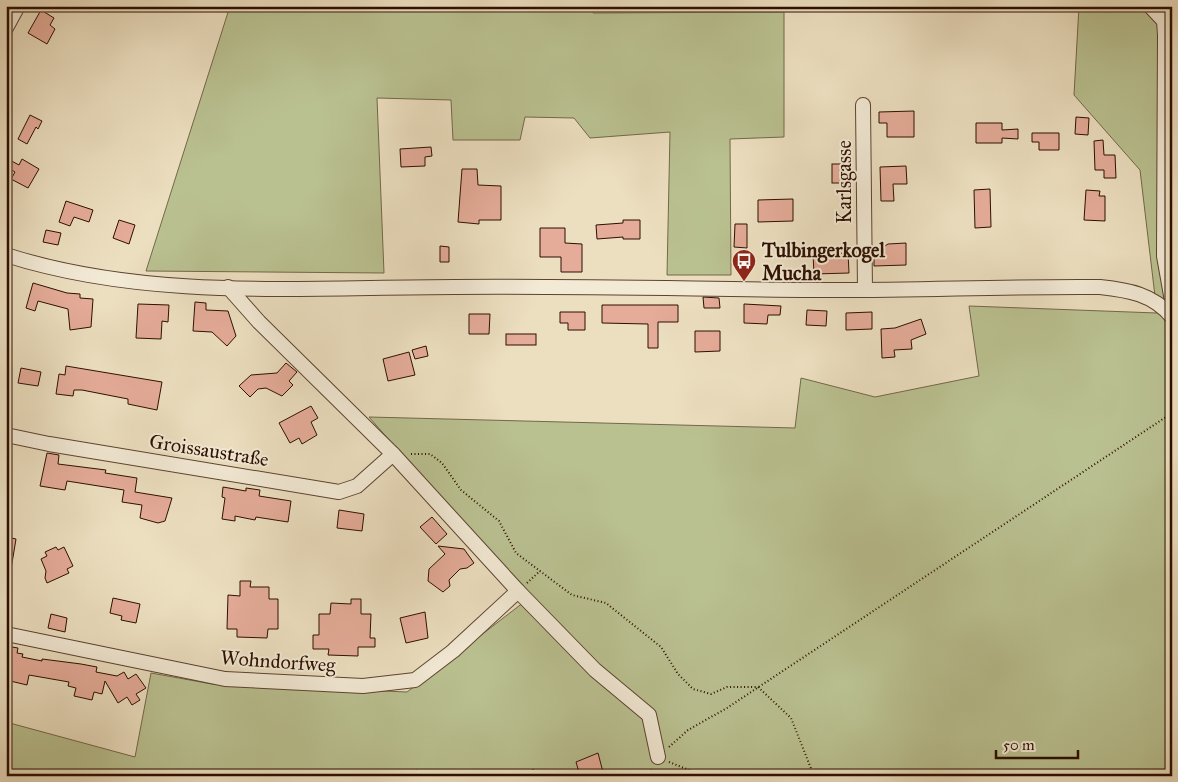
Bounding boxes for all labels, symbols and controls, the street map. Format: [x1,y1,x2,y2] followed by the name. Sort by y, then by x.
[832,140,857,224] street label: Karlsgasse
[761,238,885,285] place label: Tulbingerkogel Mucha
[731,248,757,282] bus stop icon: Tulbingerkogel Mucha
[148,429,270,471] street label: Groissaustraße
[220,645,337,678] street label: Wohndorfweg
[996,727,1078,759] scale bar
[1003,736,1035,754] text: 50 m

